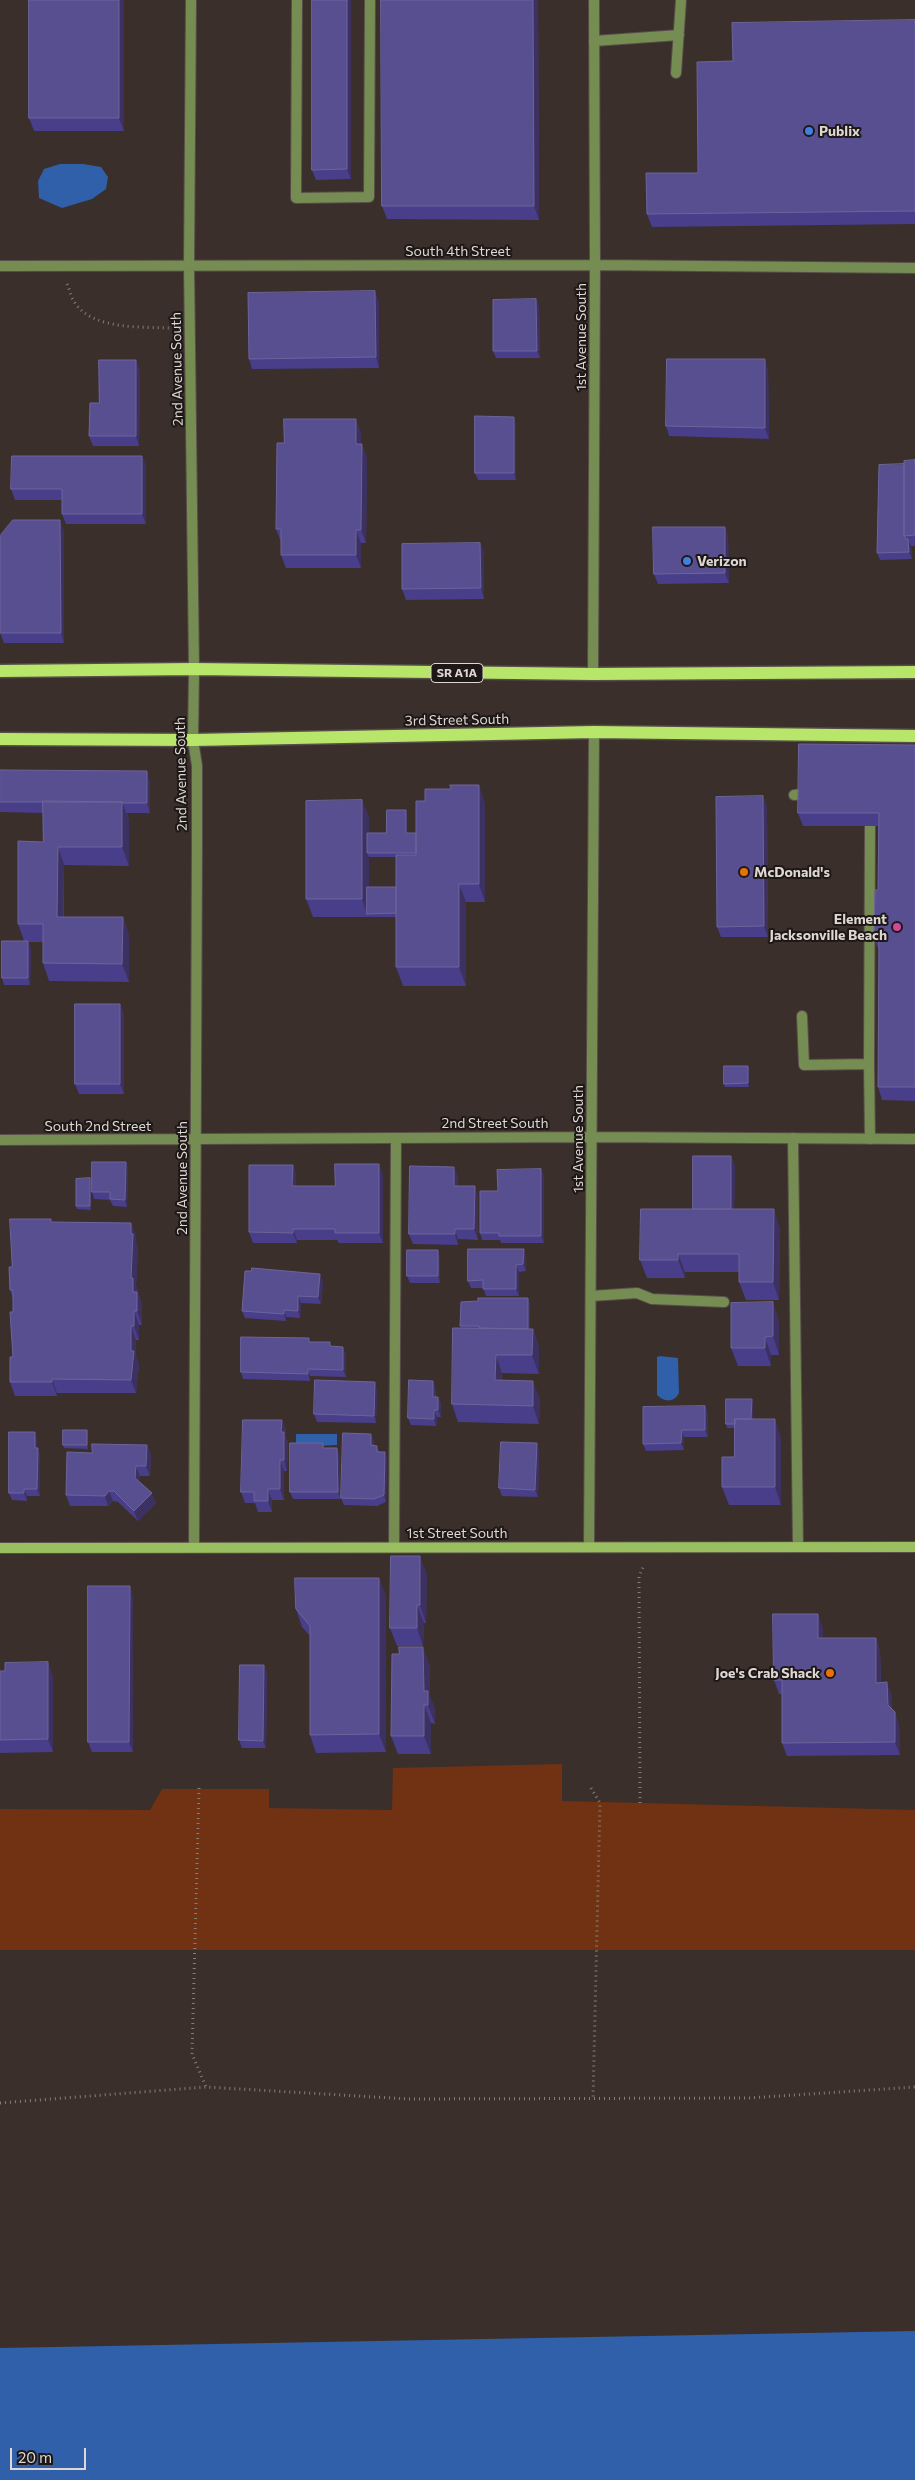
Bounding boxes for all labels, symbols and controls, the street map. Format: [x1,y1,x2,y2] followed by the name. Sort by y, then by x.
[819,123,860,139] place label: Publix
[803,125,815,137] marker: Publix
[405,243,511,259] street label: South 4th Street
[573,283,589,391] street label: 1st Avenue South
[168,312,186,426] street label: 2nd Avenue South
[697,553,747,569] place label: Verizon
[681,555,693,567] marker: Verizon
[431,664,483,682] road number: SR A1A
[405,711,509,729] street label: 3rd Street South
[172,717,190,831] street label: 2nd Avenue South
[754,864,830,880] place label: McDonald's
[738,866,750,878] marker: McDonald's
[769,911,887,944] place label: Element Jacksonville Beach
[891,921,903,933] marker: Element Jacksonville Beach
[570,1085,586,1193] street label: 1st Avenue South
[442,1115,548,1131] street label: 2nd Street South
[45,1118,151,1134] street label: South 2nd Street
[174,1121,190,1235] street label: 2nd Avenue South
[406,1525,508,1541] street label: 1st Street South
[715,1665,820,1681] place label: Joe's Crab Shack
[824,1667,836,1679] marker: Joe's Crab Shack
[12,2438,89,2470] scale bar
[18,2448,52,2466] text: 20 m

